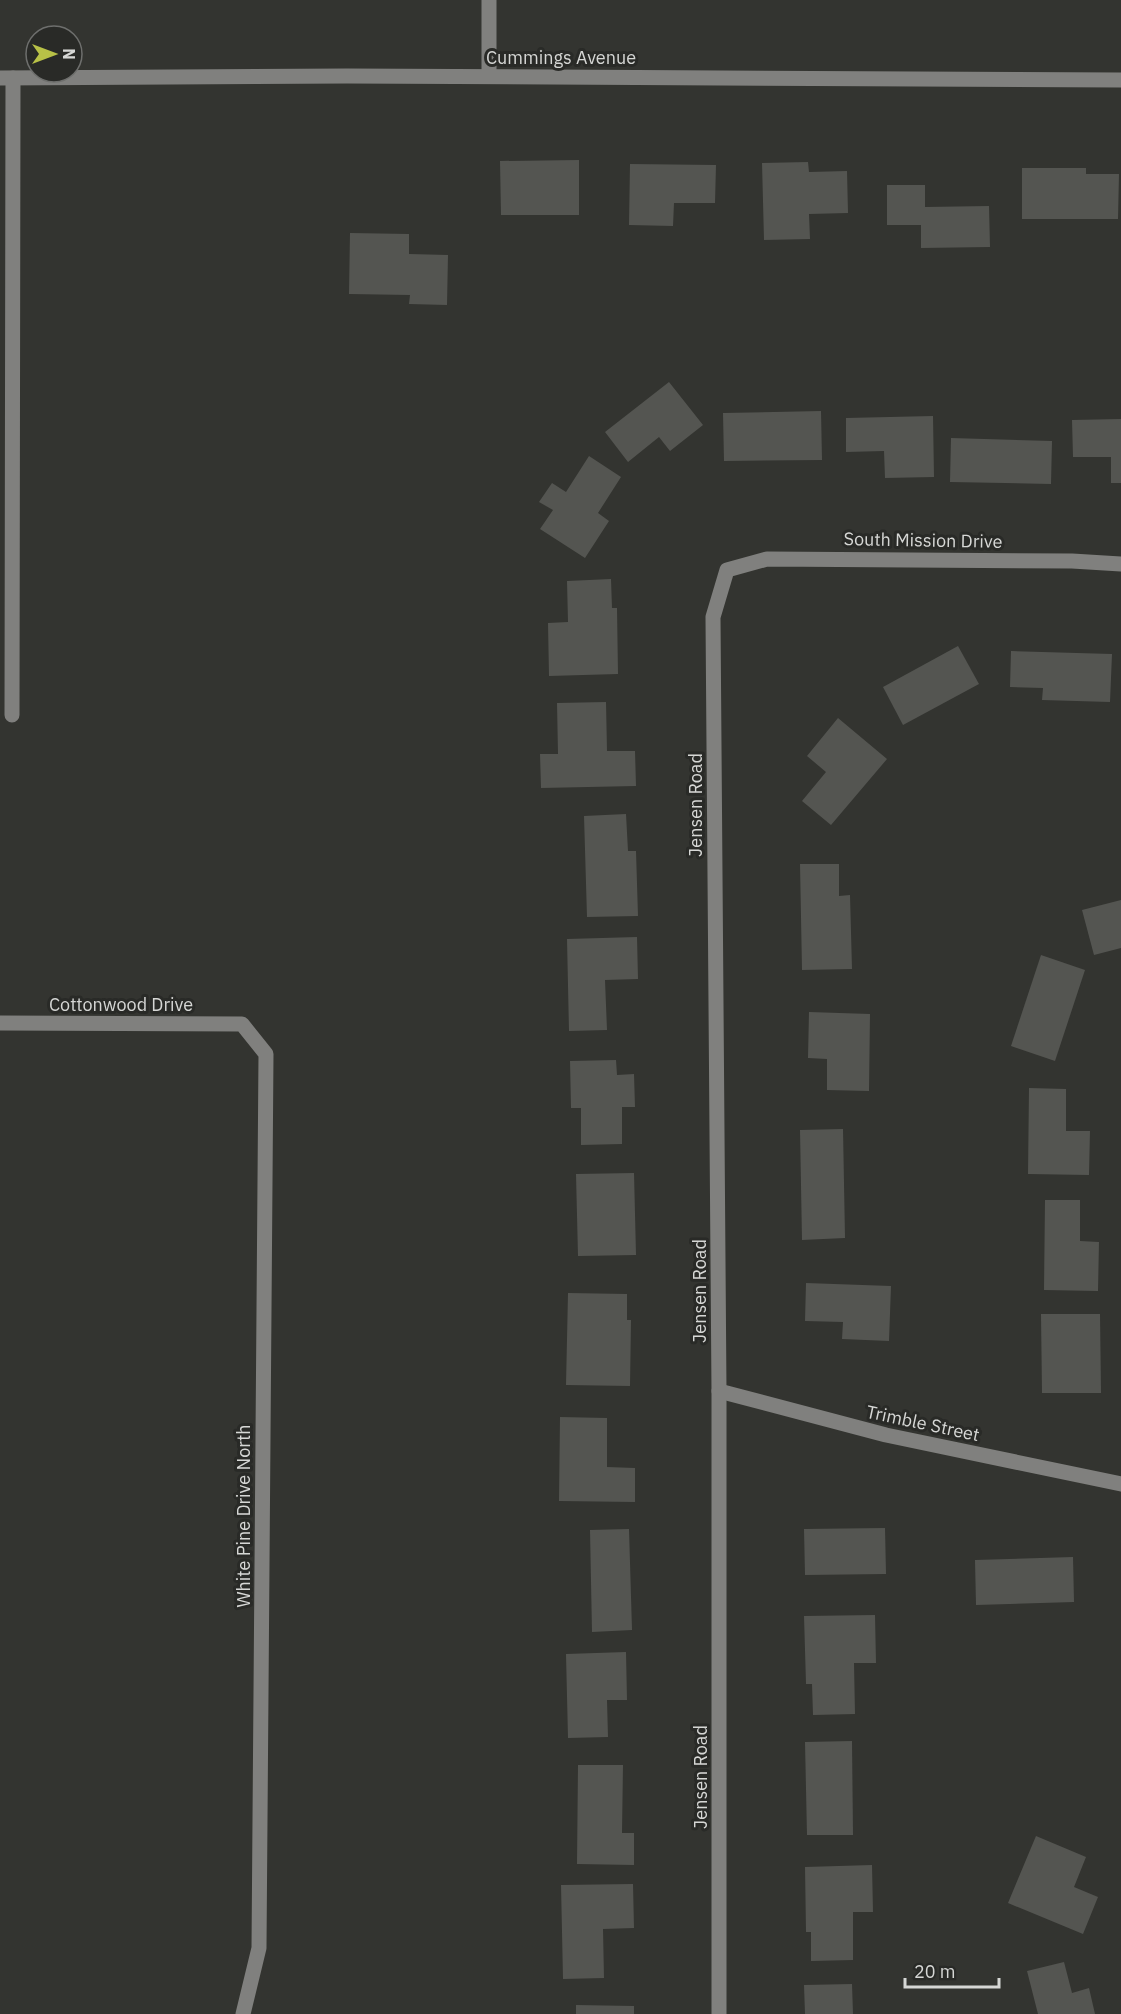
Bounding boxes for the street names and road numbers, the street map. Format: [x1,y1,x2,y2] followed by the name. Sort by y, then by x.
[486,46,636,69] street label: Cummings Avenue
[843,527,1003,553] street label: South Mission Drive
[684,753,707,857] street label: Jensen Road
[49,993,193,1016] street label: Cottonwood Drive
[688,1239,711,1343] street label: Jensen Road
[864,1400,982,1446] street label: Trimble Street
[232,1425,255,1607] street label: White Pine Drive North
[689,1725,712,1829] street label: Jensen Road

